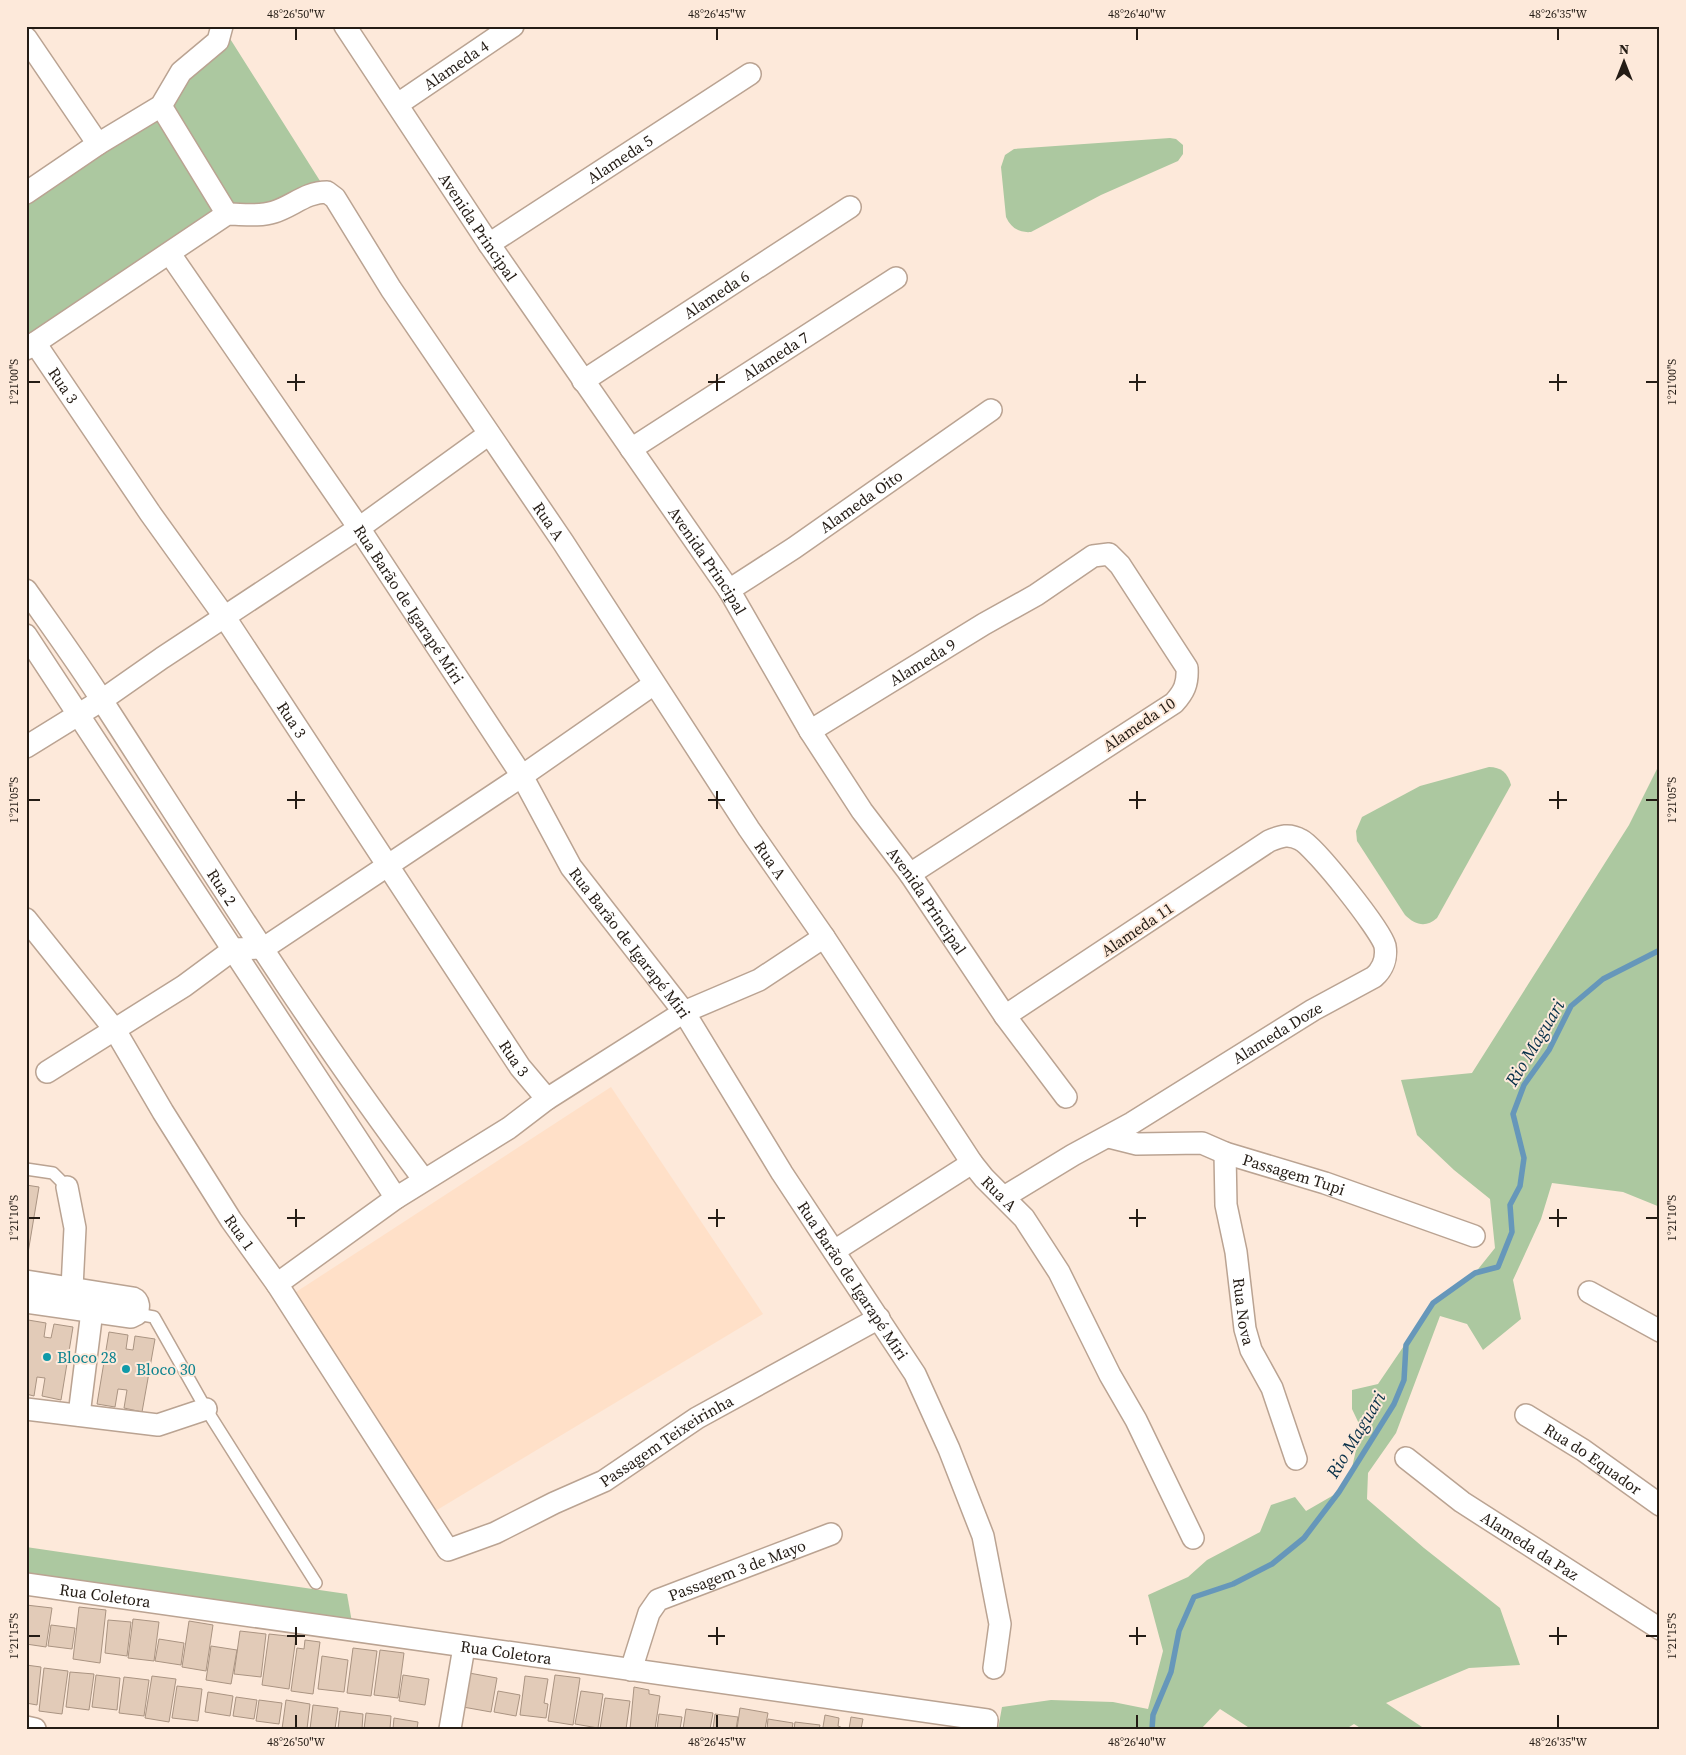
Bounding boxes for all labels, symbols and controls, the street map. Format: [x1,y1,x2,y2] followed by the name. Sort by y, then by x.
[267,6,325,22] text: 48°26'50"W
[688,6,746,22] text: 48°26'45"W
[1108,6,1166,22] text: 48°26'40"W
[1529,6,1587,22] text: 48°26'35"W
[419,35,493,95] street label: Alameda 4
[1598,38,1648,88] north arrow
[1619,39,1629,59] text: N
[582,129,657,188] street label: Alameda 5
[434,168,523,286] street label: Avenida Principal
[679,265,754,324] street label: Alameda 6
[738,326,813,385] street label: Alameda 7
[6,359,22,405] text: 1°21'00"S
[1664,359,1680,405] text: 1°21'00"S
[43,363,84,408] street label: Rua 3
[815,464,907,538] street label: Alameda Oito
[528,497,570,545] street label: Rua A
[663,502,752,619] street label: Avenida Principal
[349,520,469,688] street label: Rua Barão de Igarapé Miri
[885,633,960,691] street label: Alameda 9
[1099,692,1179,756] street label: Alameda 10
[272,697,312,742] street label: Rua 3
[6,777,22,823] text: 1°21'05"S
[1664,777,1680,823] text: 1°21'05"S
[749,836,792,884] street label: Rua A
[882,842,972,959] street label: Avenida Principal
[564,863,696,1022] street label: Rua Barão de Igarapé Miri
[202,864,242,910] street label: Rua 2
[1097,897,1177,961] street label: Alameda 11
[1498,994,1570,1092] water label: Rio Maguari
[1228,996,1326,1069] street label: Alameda Doze
[494,1036,534,1081] street label: Rua 3
[1240,1148,1348,1200] street label: Passagem Tupi
[977,1171,1022,1216] street label: Rua A
[6,1195,22,1241] text: 1°21'10"S
[1664,1195,1680,1241] text: 1°21'10"S
[793,1197,914,1364] street label: Rua Barão de Igarapé Miri
[219,1210,260,1255] street label: Rua 1
[1228,1277,1260,1349] street label: Rua Nova
[57,1346,117,1368] place label: Bloco 28
[41,1351,53,1363] marker: Bloco 28
[136,1358,196,1380] place label: Bloco 30
[120,1363,132,1375] marker: Bloco 30
[1319,1386,1391,1484] water label: Rio Maguari
[595,1389,738,1492] street label: Passagem Teixeirinha
[1540,1418,1647,1500] street label: Rua do Equador
[1477,1506,1583,1585] street label: Alameda da Paz
[665,1534,809,1606] street label: Passagem 3 de Mayo
[58,1578,153,1613] street label: Rua Coletora
[6,1613,22,1659] text: 1°21'15"S
[1664,1613,1680,1659] text: 1°21'15"S
[459,1635,554,1669] street label: Rua Coletora
[267,1734,325,1750] text: 48°26'50"W
[688,1734,746,1750] text: 48°26'45"W
[1108,1734,1166,1750] text: 48°26'40"W
[1529,1734,1587,1750] text: 48°26'35"W

